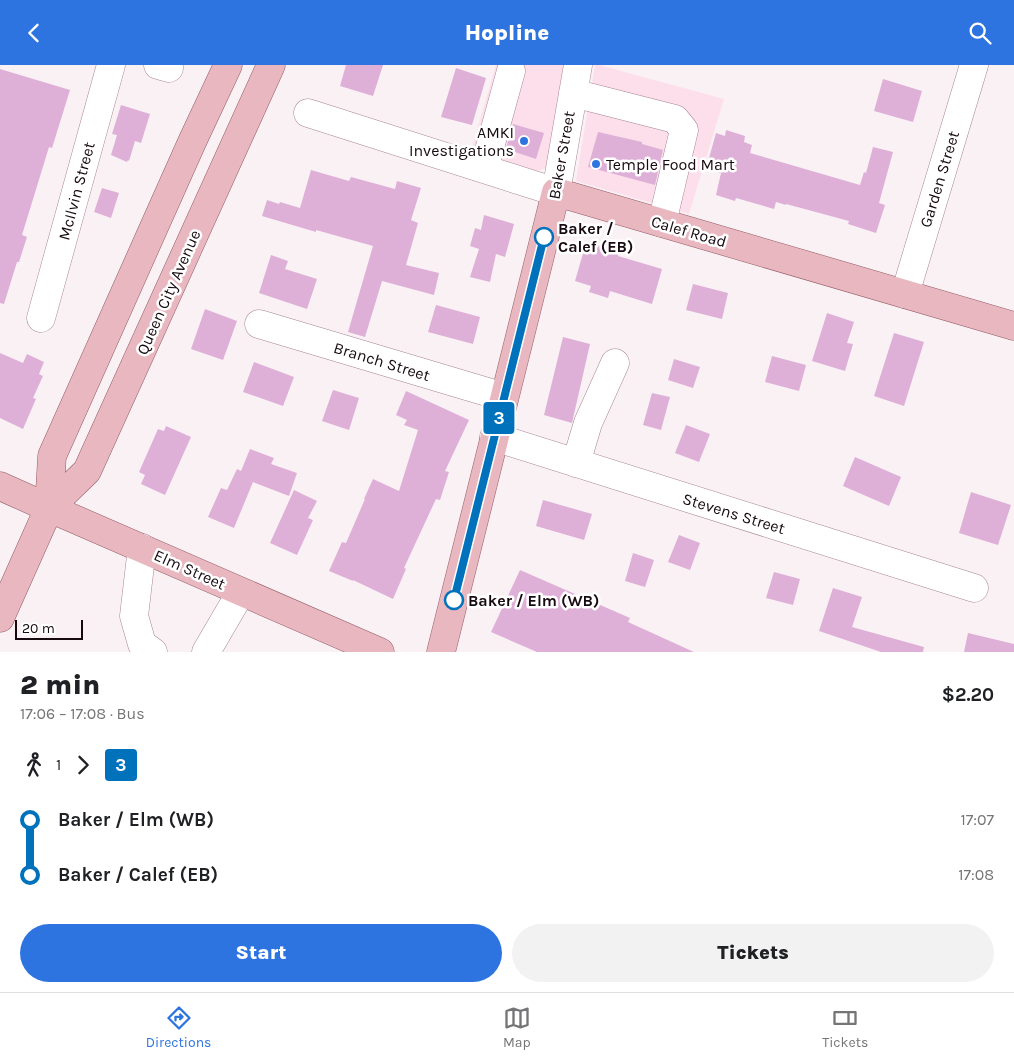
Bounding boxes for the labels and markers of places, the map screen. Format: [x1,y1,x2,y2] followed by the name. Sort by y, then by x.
[409,123,514,160] place label: AMKI Investigations
[518,135,530,147] marker: AMKI Investigations
[606,155,735,174] place label: Temple Food Mart
[590,158,602,170] marker: Temple Food Mart
[558,219,633,256] place label: Baker / Calef (EB)
[534,227,554,247] marker: Baker / Calef (EB)
[444,590,464,610] marker: Baker / Elm (WB)
[468,591,599,610] place label: Baker / Elm (WB)

